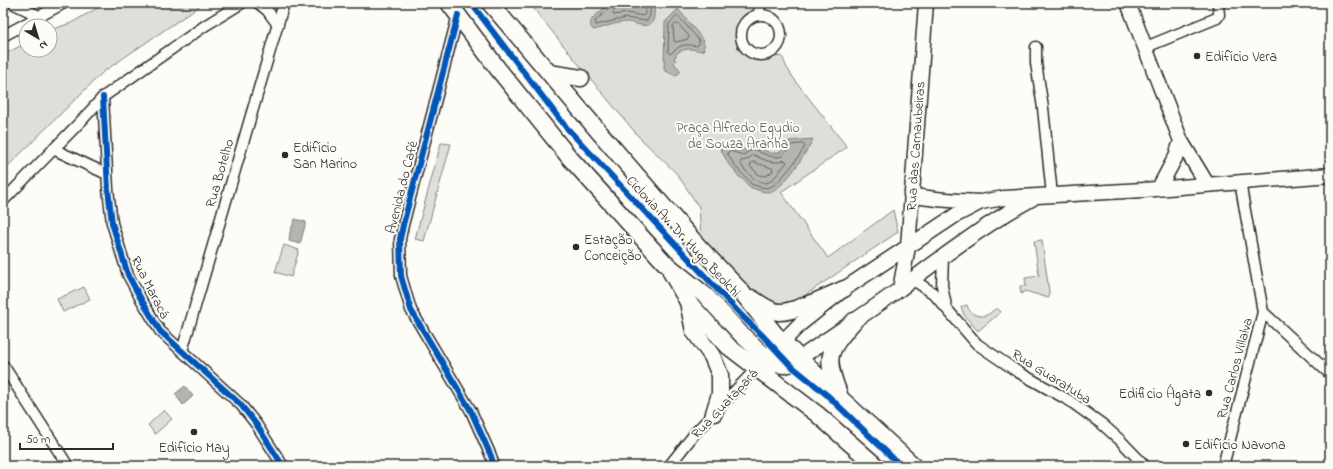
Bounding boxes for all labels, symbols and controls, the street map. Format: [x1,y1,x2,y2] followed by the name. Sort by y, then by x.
[18,18,58,58] north arrow
[36,36,51,54] text: N
[1205,47,1277,68] place label: Edifício Vera
[1192,51,1202,61] marker: Edifício Vera
[901,81,932,212] street label: Rua das Carnaubeiras
[676,118,800,155] park label: Praça Alfredo Egydio de Souza Aranha
[201,137,240,210] street label: Rua Botelho
[293,138,357,175] place label: Edifício San Marino
[381,138,424,236] street label: Avenida do Café
[280,150,290,160] marker: Edifício San Marino
[620,171,745,303] street label: Ciclovia Av. Dr. Hugo Beolchi
[584,230,641,267] place label: Estação Conceição
[571,242,581,252] marker: Estação Conceição
[125,253,174,323] street label: Rua Maracá
[1212,315,1259,421] street label: Rua Carlos Villalva
[1007,344,1095,410] street label: Rua Guaratuba
[687,364,763,444] street label: Rua Guatapará
[1119,383,1201,406] place label: Edificio Ágata
[1204,388,1214,398] marker: Edificio Ágata
[20,425,113,451] scale bar
[189,427,199,437] marker: Edifício May
[26,431,50,449] text: 50 m
[1194,435,1286,456] place label: Edifício Navona
[158,438,230,460] place label: Edifício May
[1181,439,1191,449] marker: Edifício Navona

